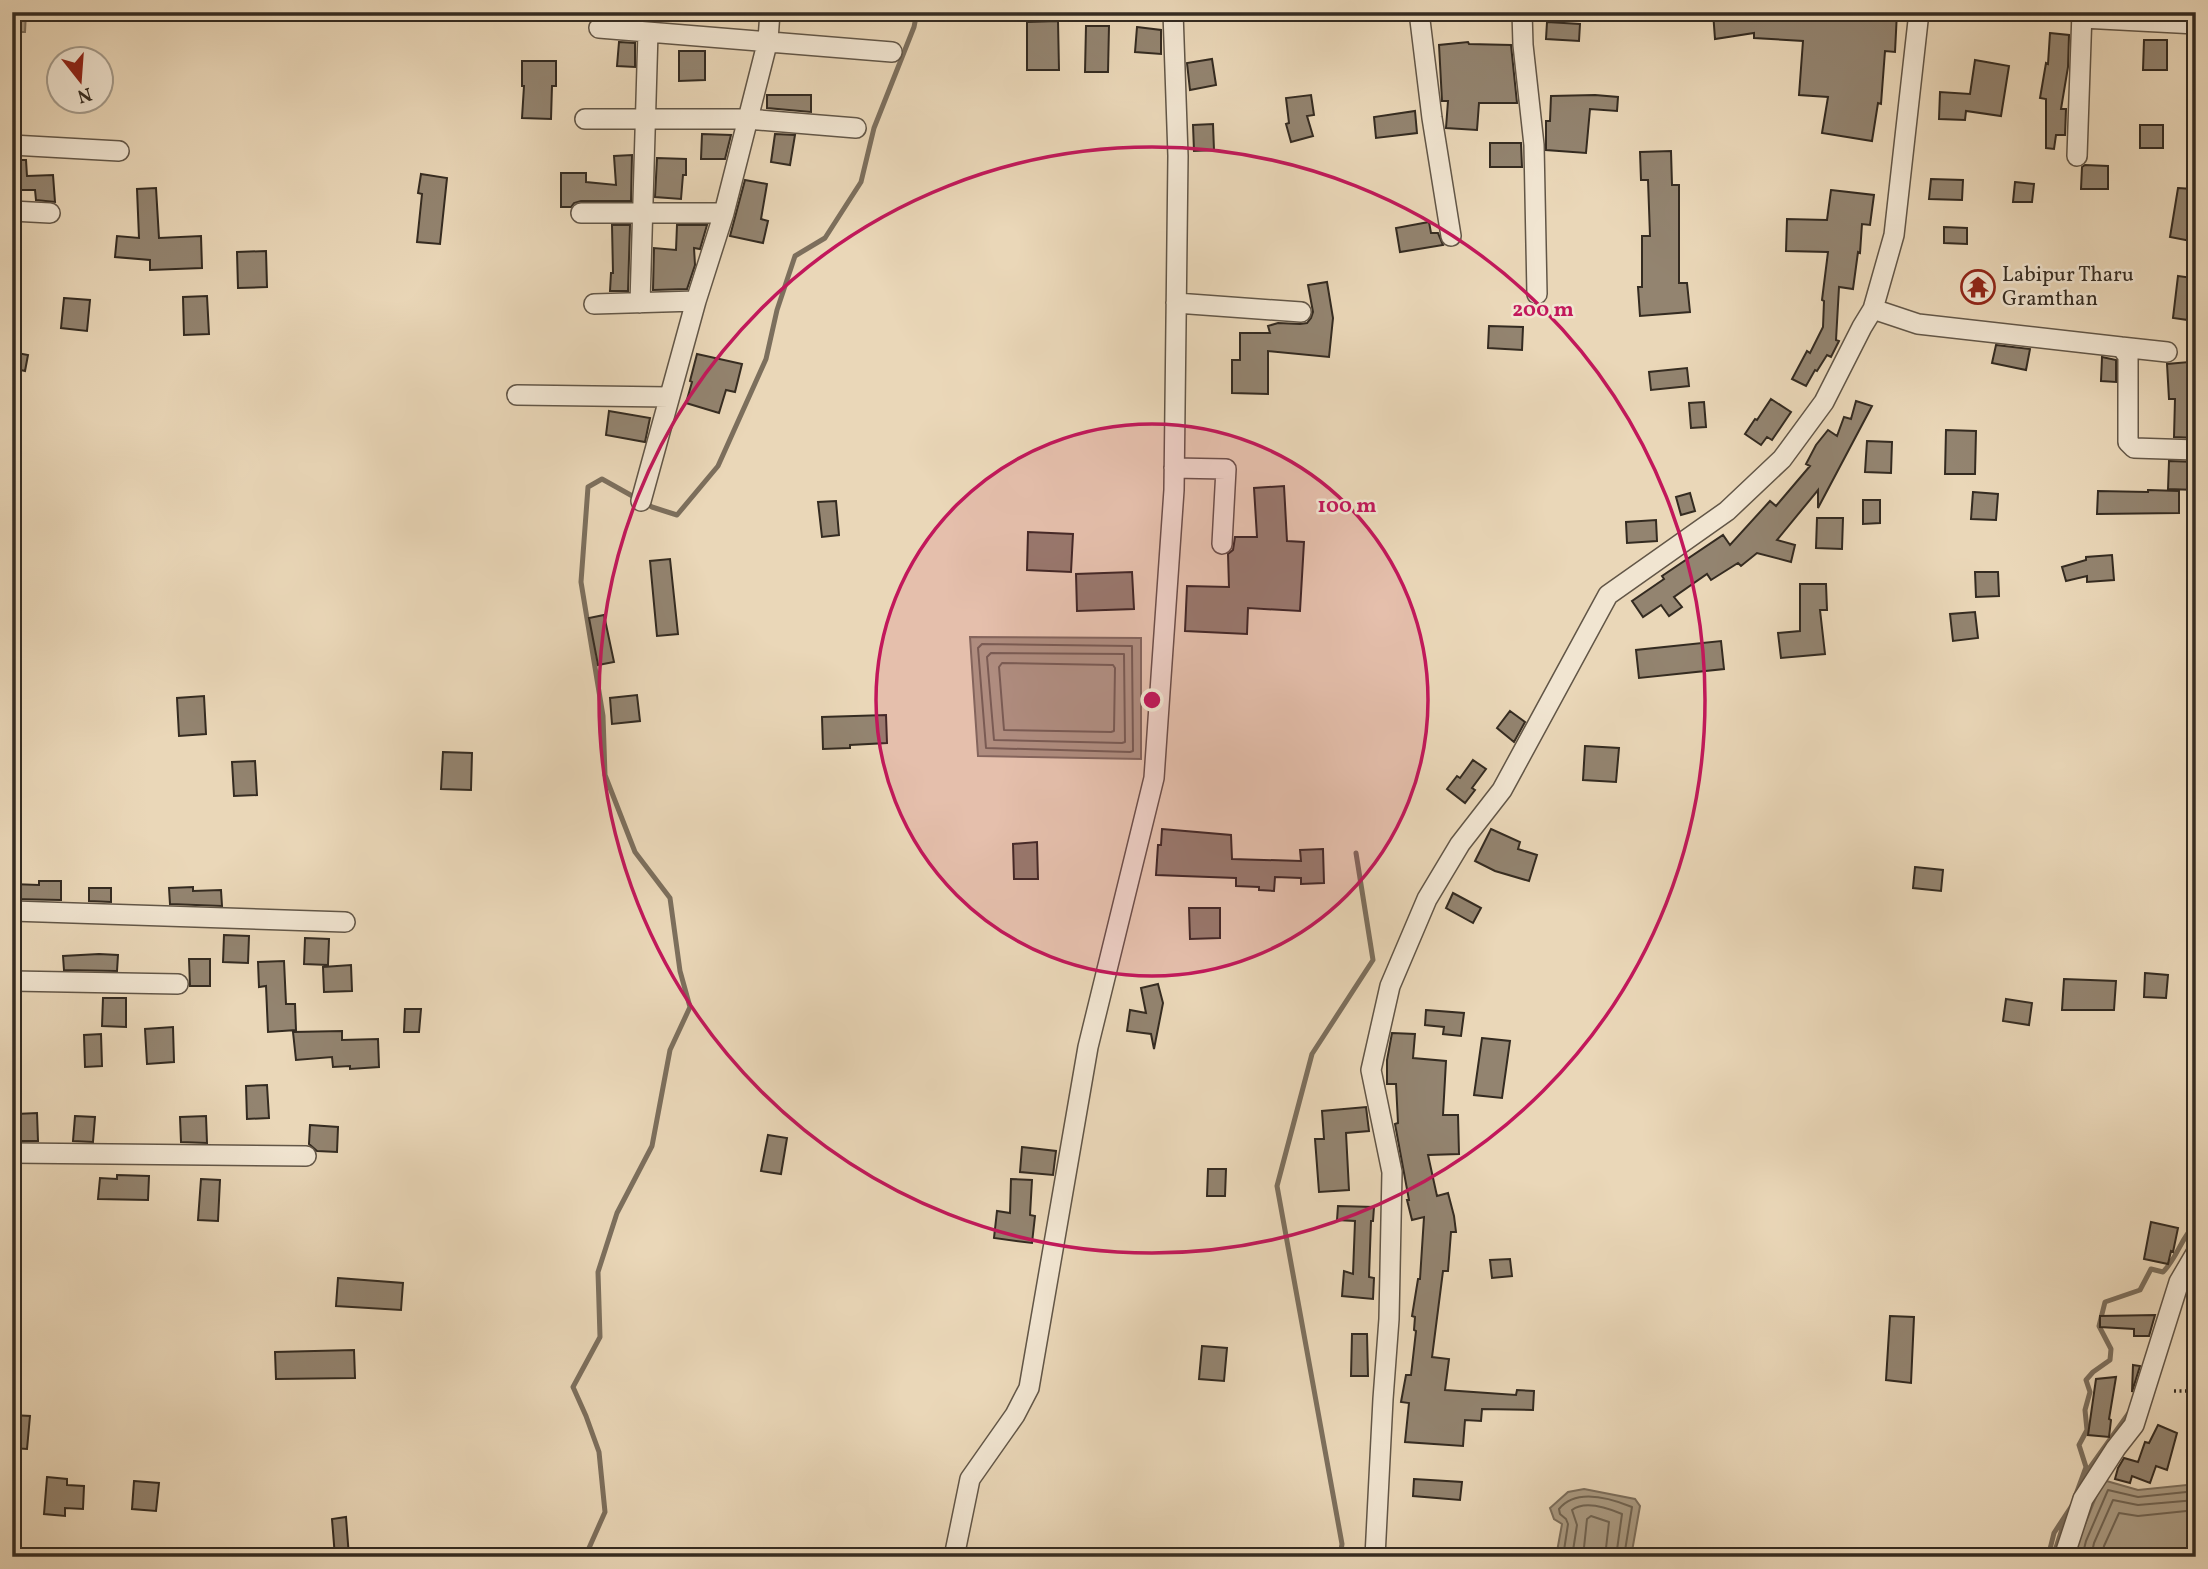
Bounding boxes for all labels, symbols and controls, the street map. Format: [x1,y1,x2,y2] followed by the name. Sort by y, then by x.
[46,46,116,116] north arrow
[74,80,95,109] text: N
[2002,261,2134,314] place label: Labipur Tharu Gramthan
[1959,268,1997,306] temple icon: Labipur Tharu Gramthan
[1512,296,1574,325] text: 200 m
[1317,492,1377,521] text: 100 m
[1140,688,1164,712] centre of rings

